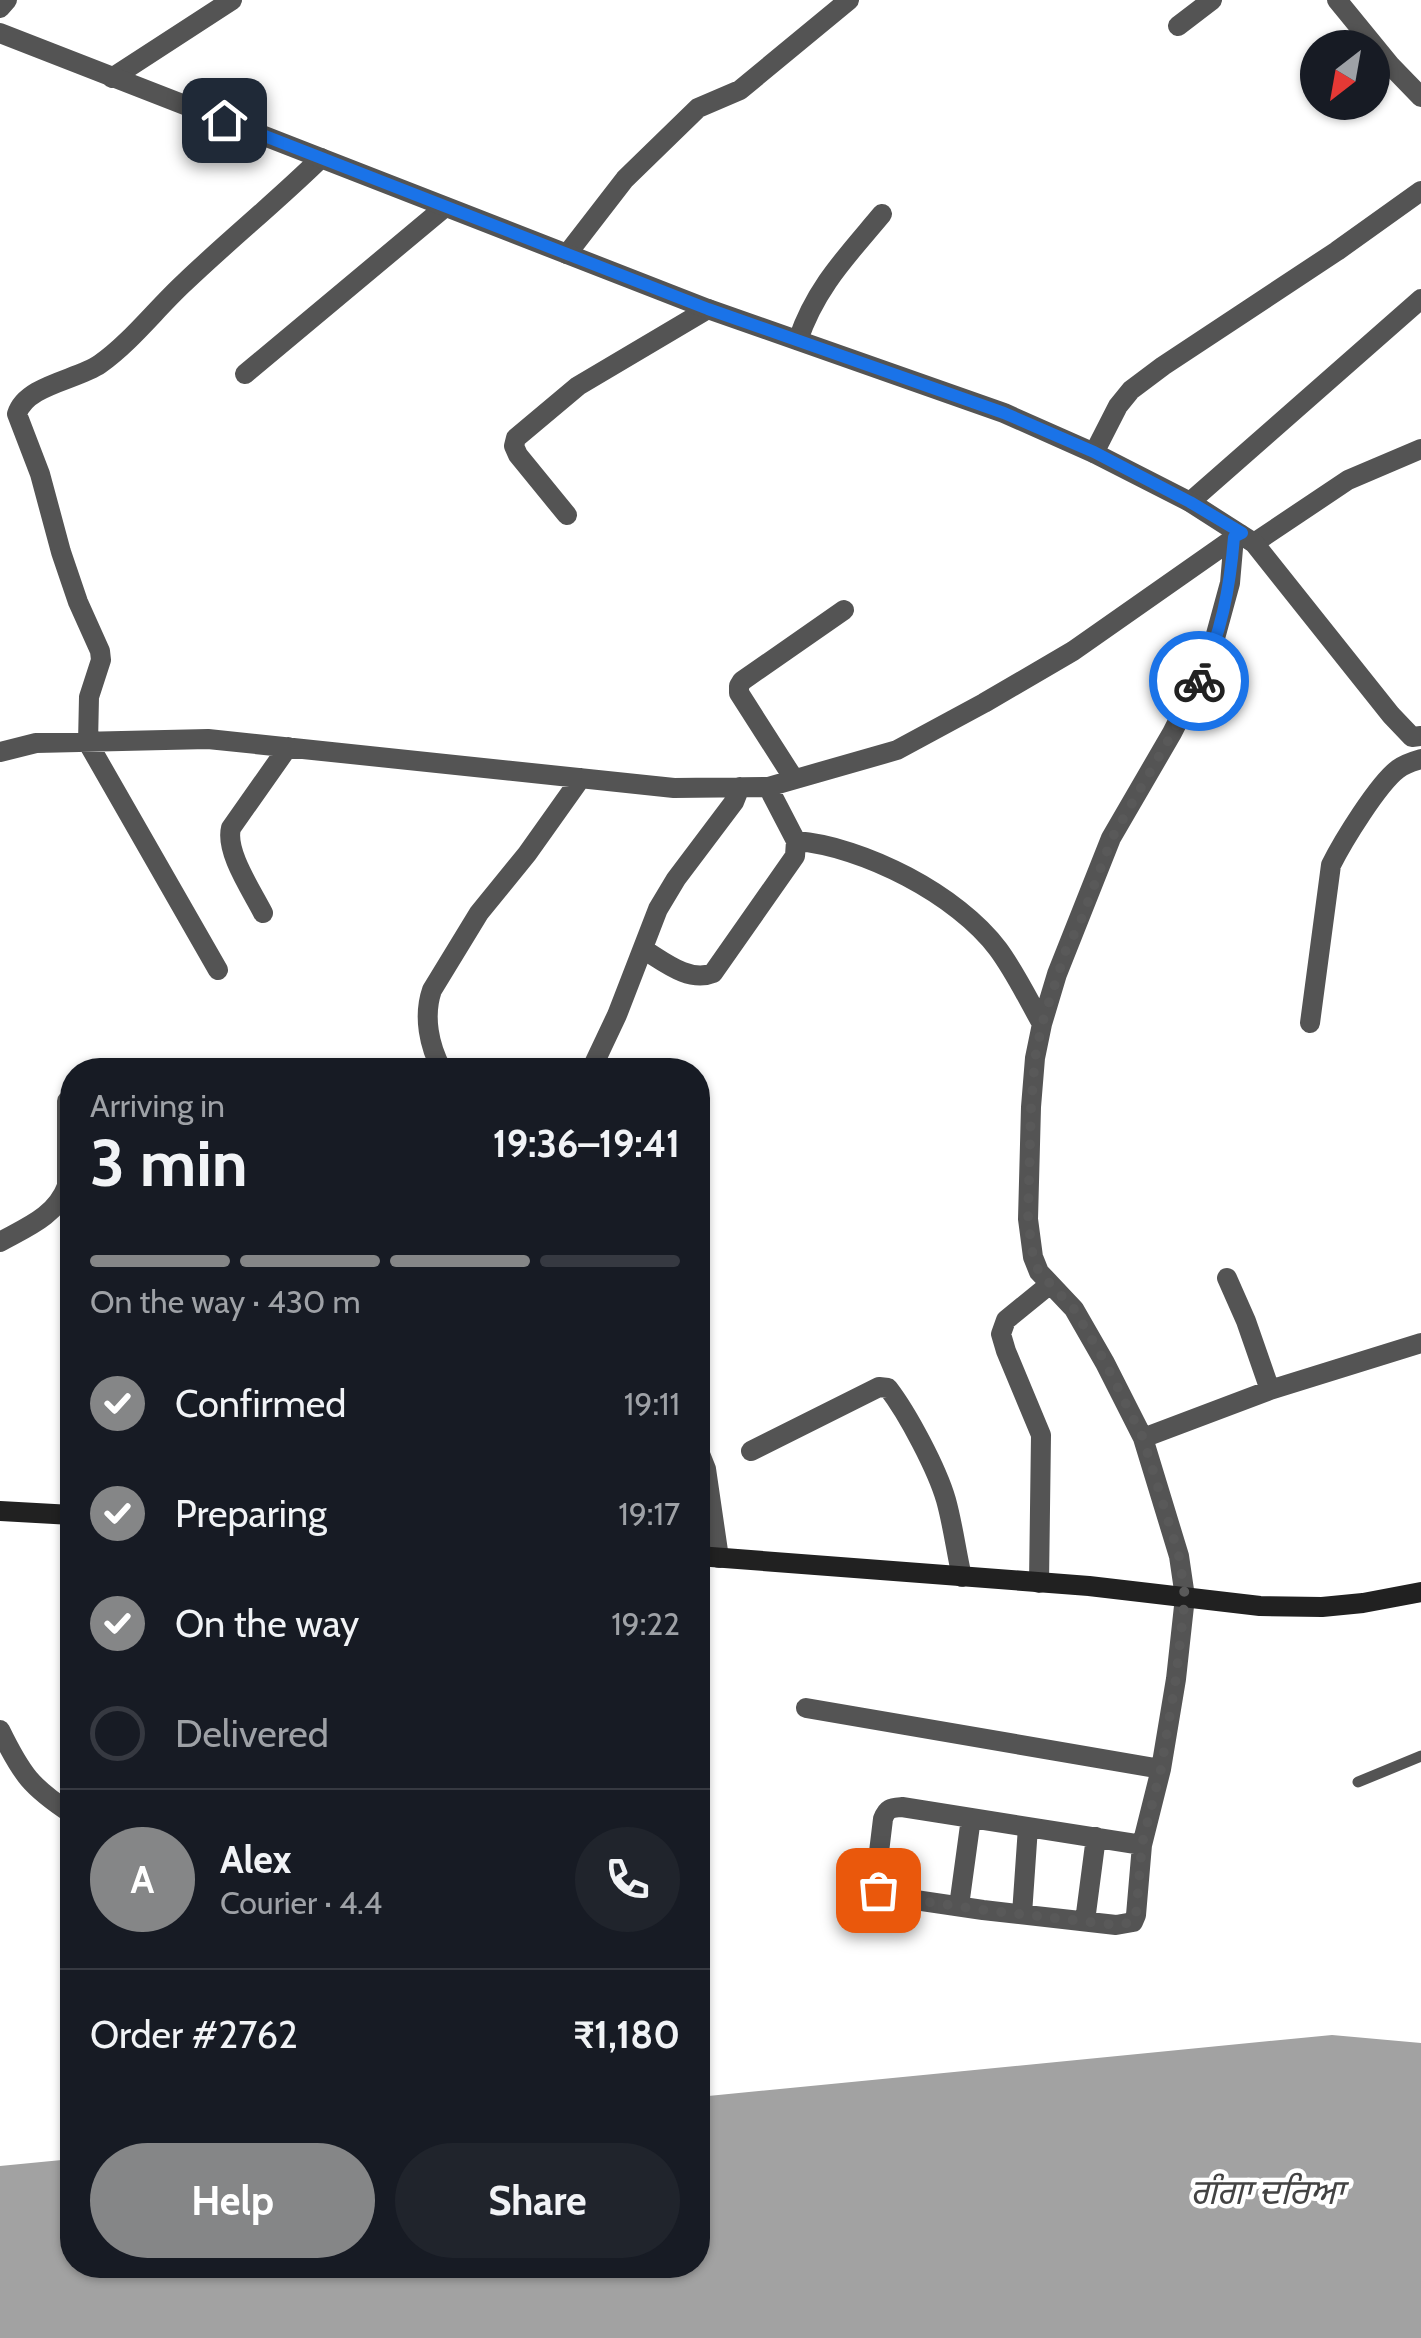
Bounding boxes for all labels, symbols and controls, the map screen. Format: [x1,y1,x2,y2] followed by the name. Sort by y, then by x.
[1300,30,1390,120] north arrow
[1300,30,1390,120] map controls
[182,78,267,163] pin
[197,93,252,148] icon: home
[1149,631,1249,731] courier
[1172,654,1227,709] icon: bike
[90,1086,225,1125] text: Arriving in
[493,1120,680,1167] text: 19:36–19:41
[90,1123,248,1202] text: 3 min
[90,1282,361,1321] text: On the way · 430 m
[90,1376,145,1431] icon: check
[175,1380,346,1427] text: Confirmed
[624,1384,680,1423] text: 19:11
[90,1486,145,1541] icon: check
[175,1490,327,1537] text: Preparing
[618,1494,680,1533] text: 19:17
[90,1596,145,1651] icon: check
[175,1600,359,1647] text: On the way
[611,1604,680,1643] text: 19:22
[175,1710,329,1757] text: Delivered
[575,1827,680,1932] button: phone
[220,1836,291,1883] text: Alex
[836,1848,921,1933] pin
[131,1856,154,1903] text: A
[851,1863,906,1918] icon: bag
[220,1883,382,1922] text: Courier · 4.4
[90,2011,298,2058] text: Order #2762
[573,2011,680,2058] text: ₹1,180
[90,2143,375,2258] button: Help
[395,2143,680,2258] button: Share
[1191,2170,1349,2213] water label: ਗੰਗਾ ਦਰਿਆ

